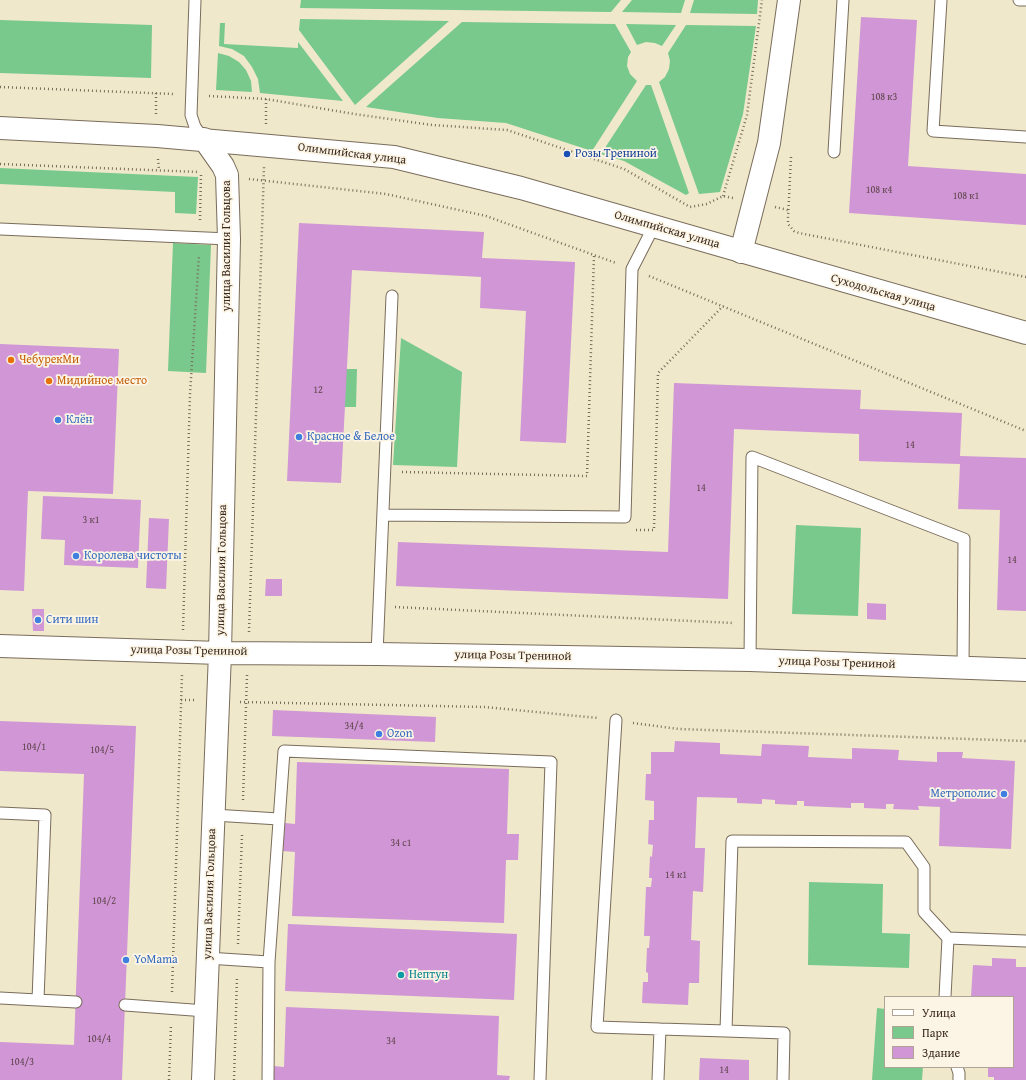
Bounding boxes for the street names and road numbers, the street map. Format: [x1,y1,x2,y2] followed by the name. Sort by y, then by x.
[297,140,407,168] street label: Олимпийская улица
[220,180,234,312] street label: улица Василия Гольцова
[613,208,721,252] street label: Олимпийская улица
[829,271,937,315] street label: Суходольская улица
[214,504,230,636] street label: улица Василия Гольцова
[130,643,248,659] street label: улица Розы Трениной
[454,648,572,664] street label: улица Розы Трениной
[778,654,896,672] street label: улица Розы Трениной
[201,828,219,960] street label: улица Василия Гольцова

